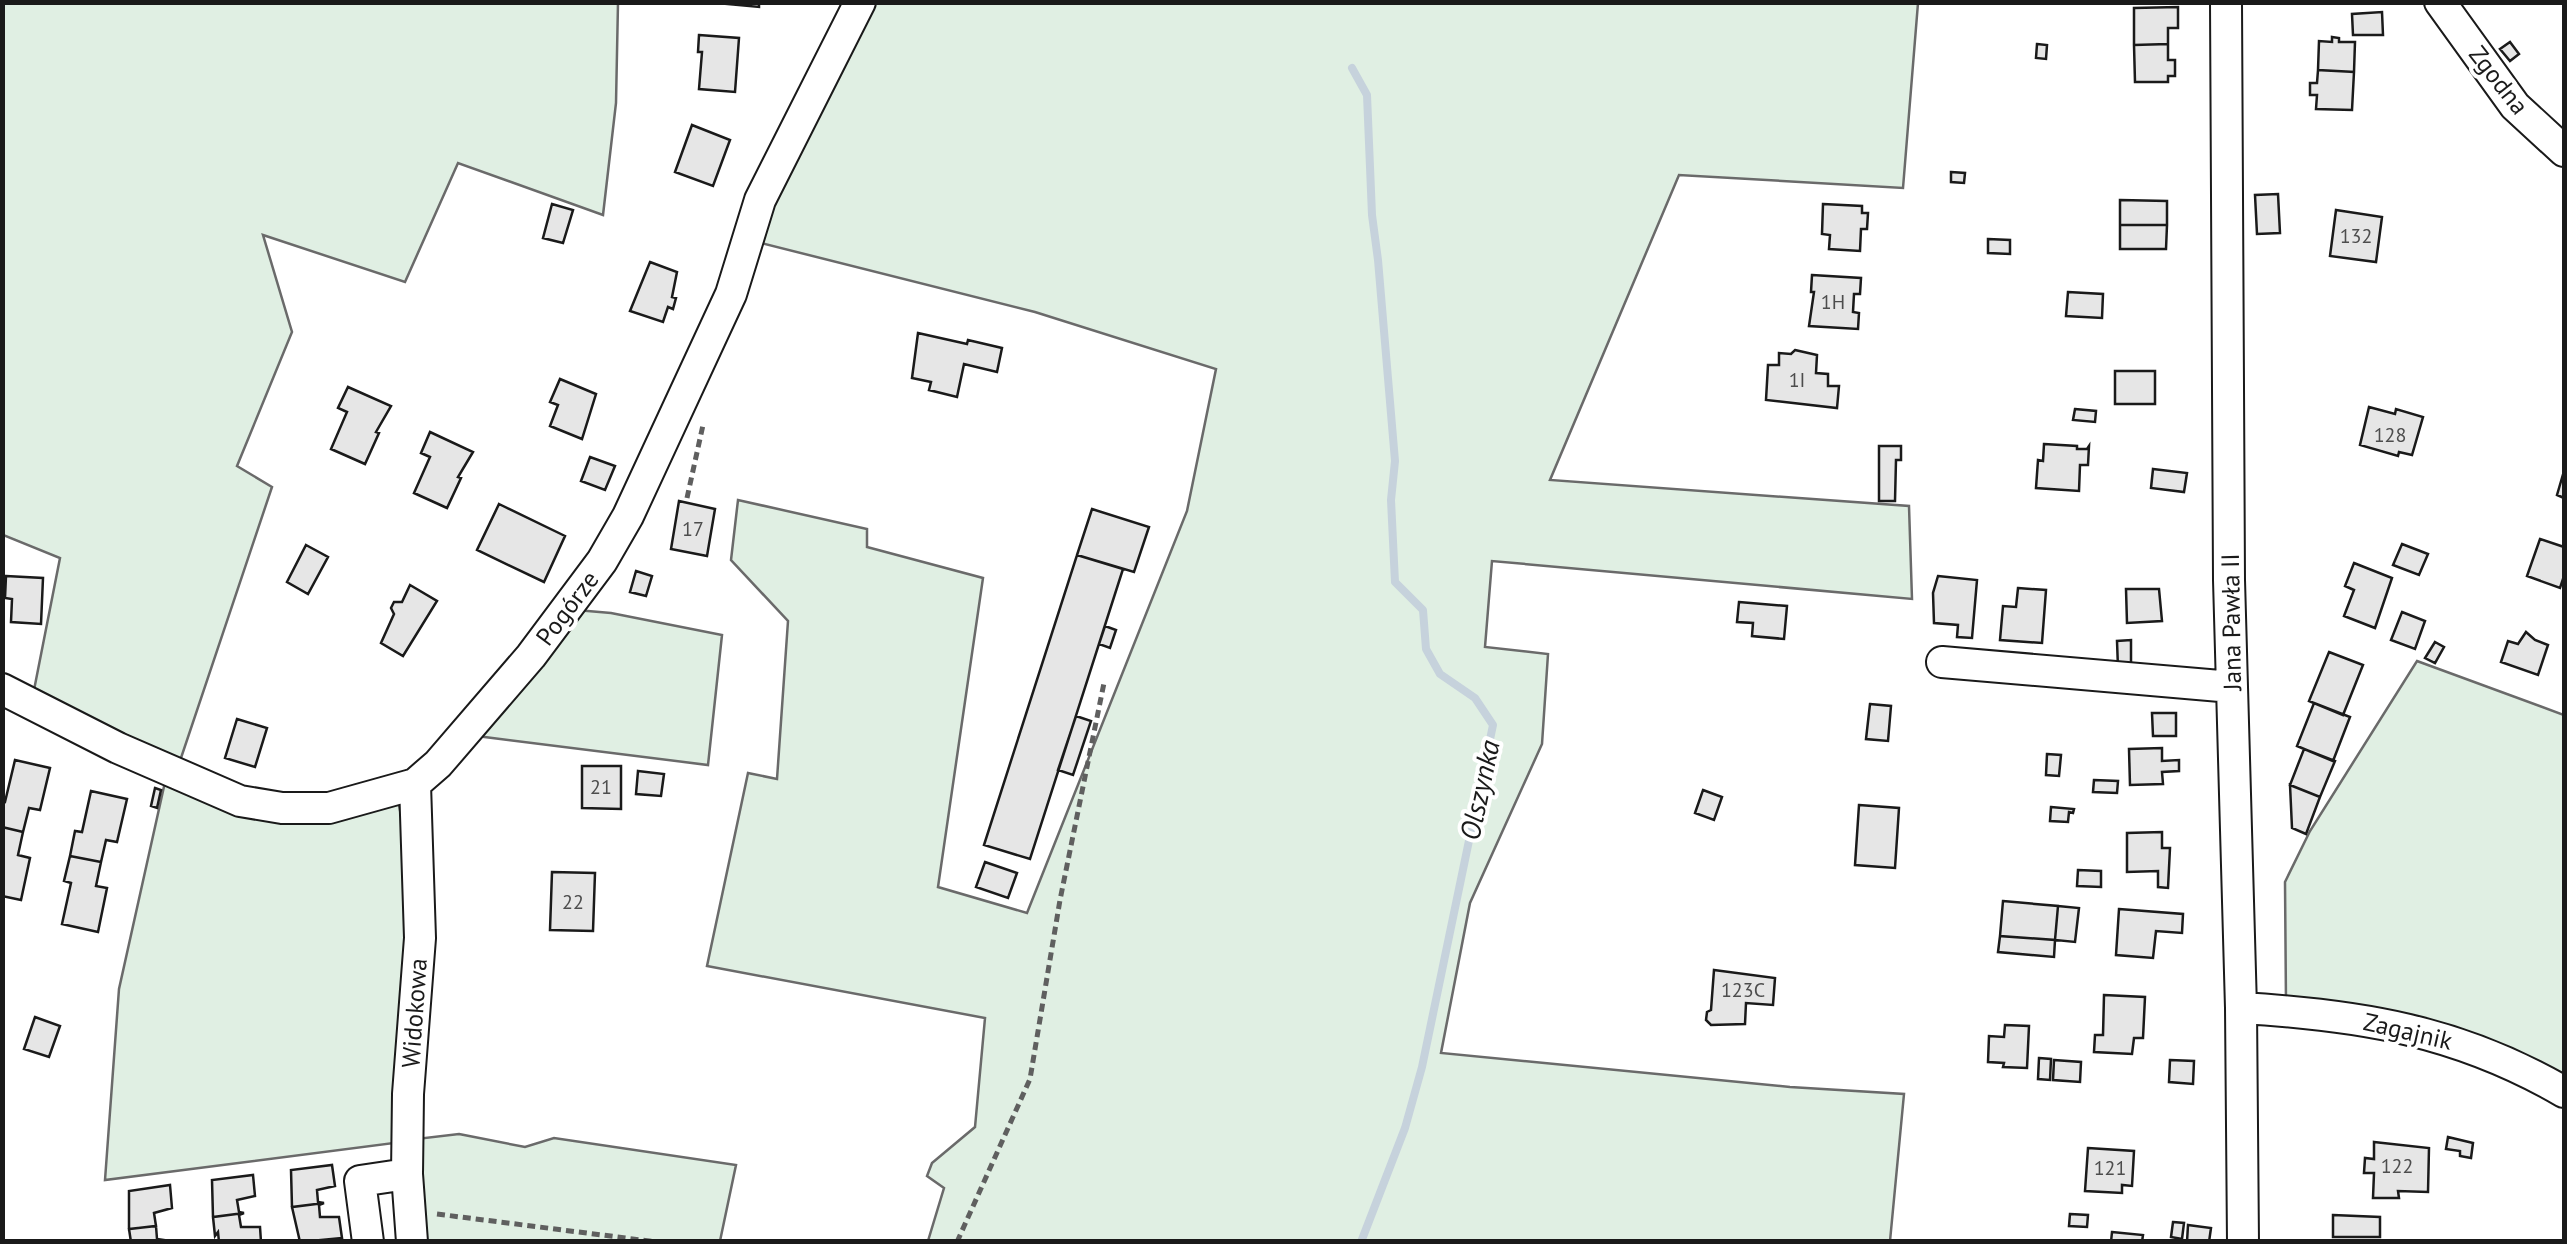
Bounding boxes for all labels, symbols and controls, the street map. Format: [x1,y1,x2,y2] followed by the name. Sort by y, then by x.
[2462,39,2536,121] street label: Zgodna
[2340,223,2372,249] house number: 132
[1821,289,1845,315] house number: 1H
[1789,367,1805,393] house number: 1I
[2374,422,2406,448] house number: 128
[682,516,704,542] house number: 17
[2214,553,2248,692] street label: Jana Pawła II
[529,564,605,652] street label: Pogórze
[1450,736,1508,843] water label: Olszynka
[590,774,612,800] house number: 21
[562,889,584,915] house number: 22
[394,957,434,1069] street label: Widokowa
[1721,977,1765,1003] house number: 123C
[2360,1005,2456,1057] street label: Zagajnik
[2381,1153,2413,1179] house number: 122
[2094,1155,2126,1181] house number: 121

